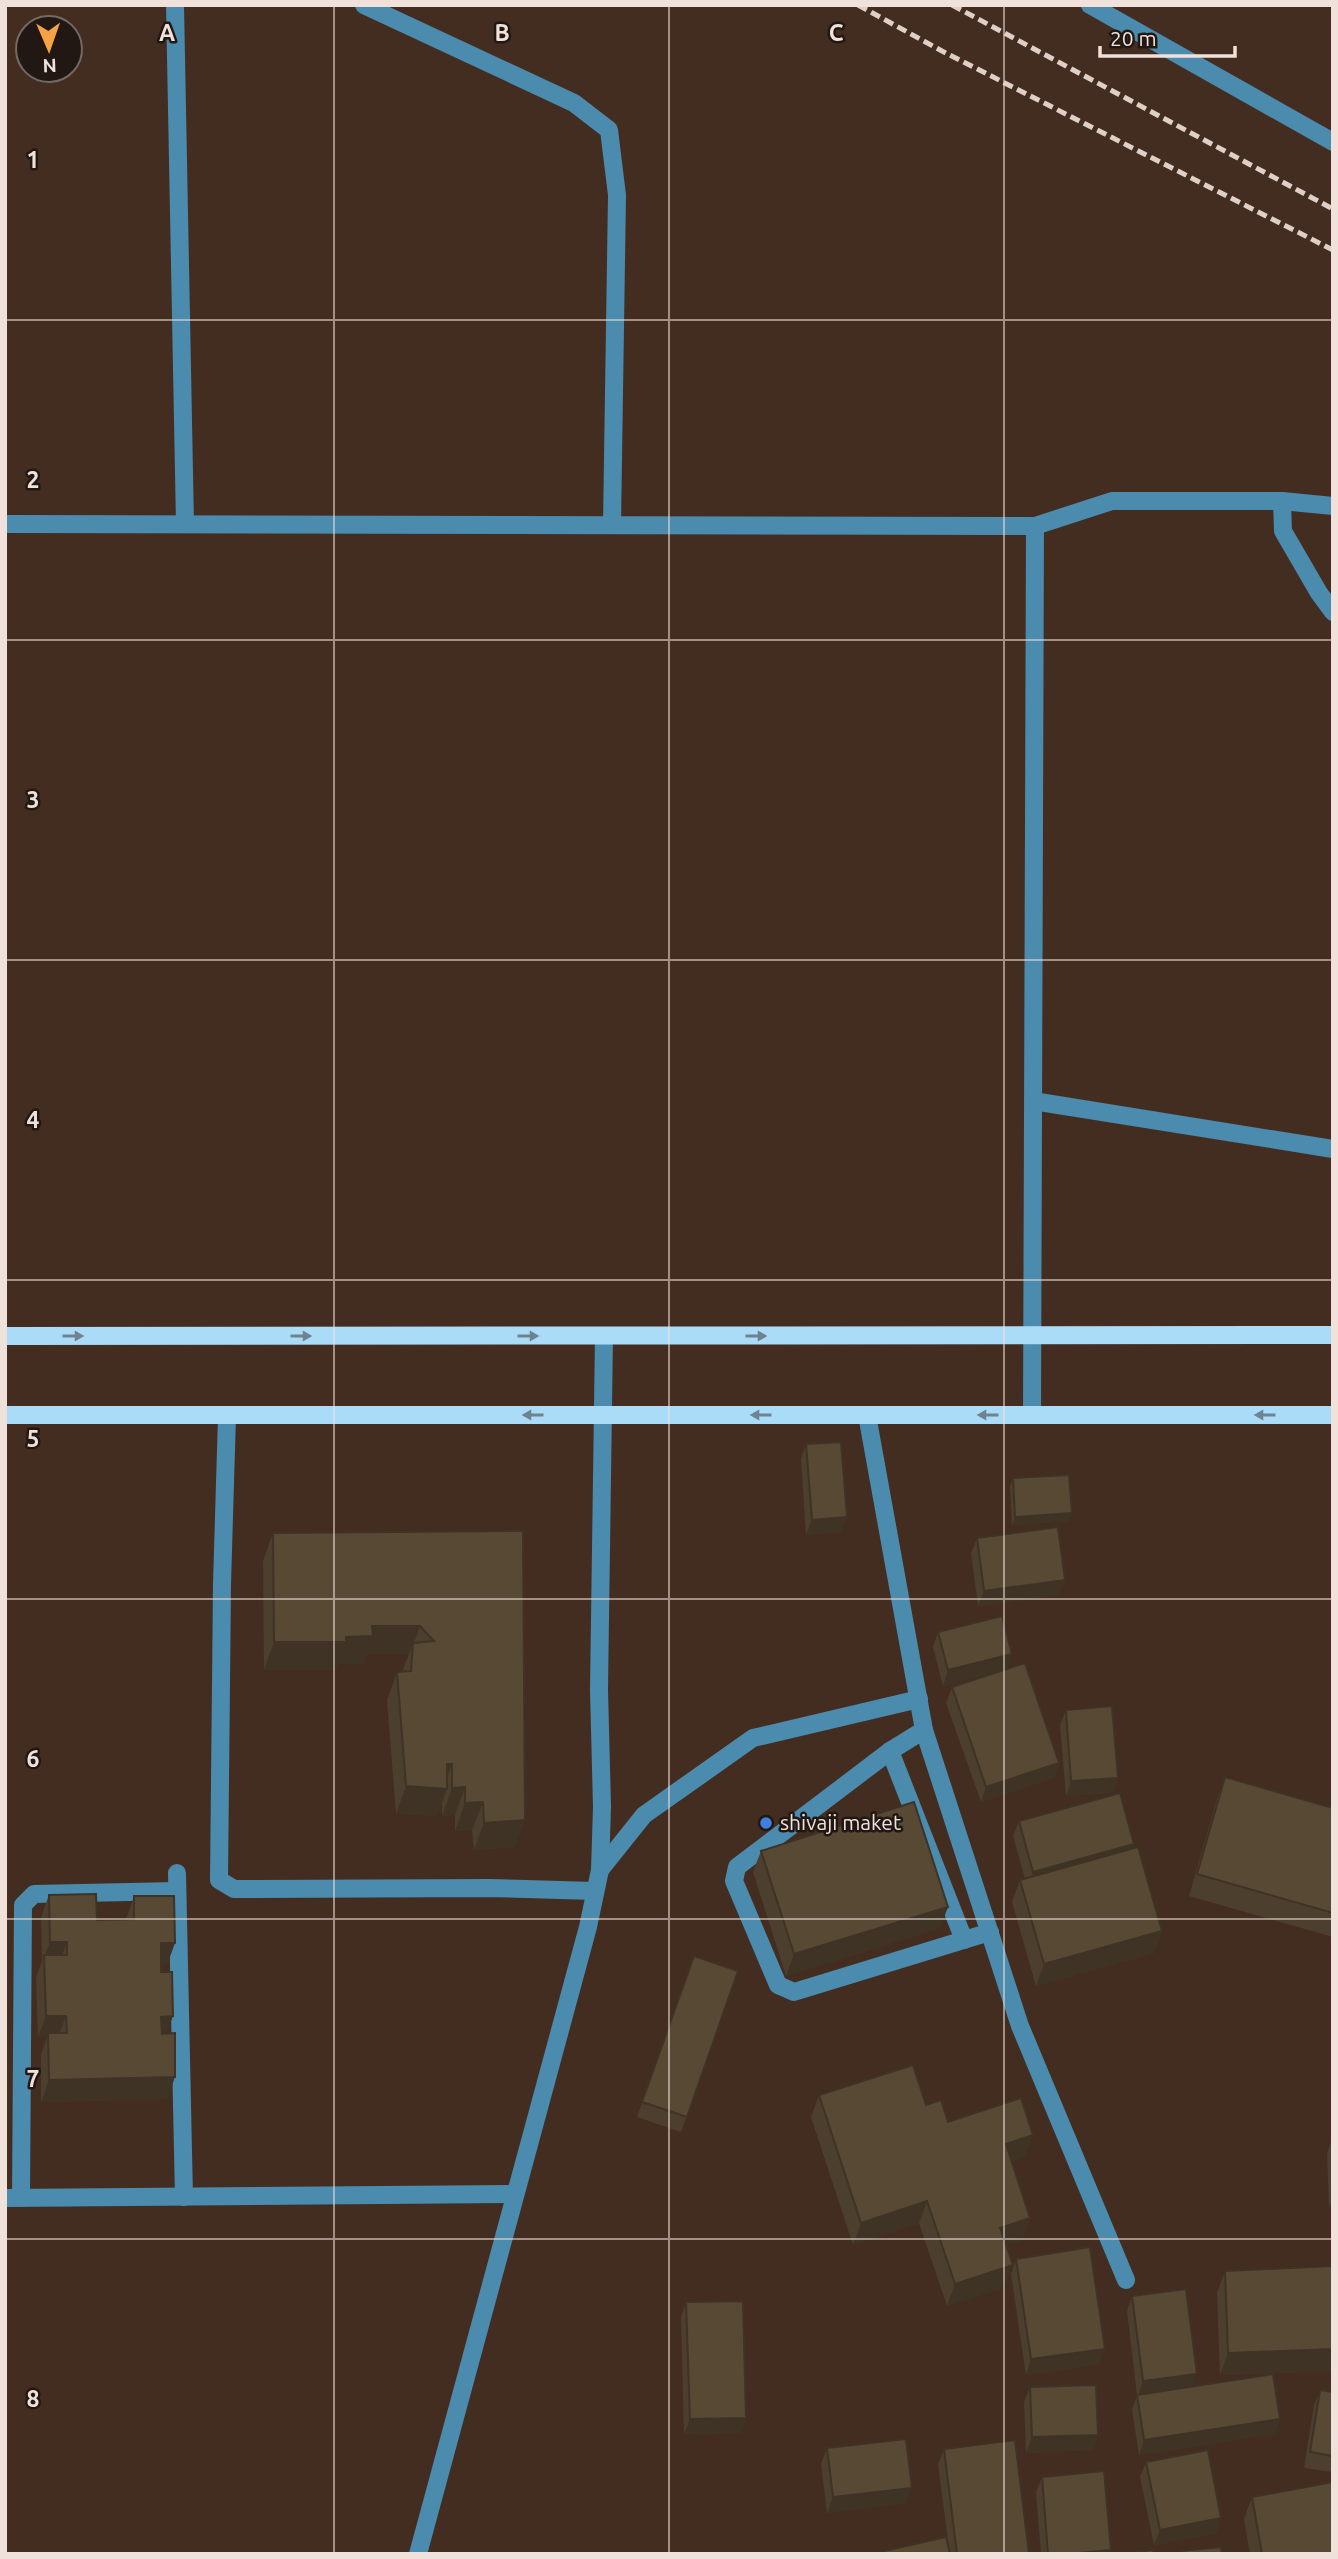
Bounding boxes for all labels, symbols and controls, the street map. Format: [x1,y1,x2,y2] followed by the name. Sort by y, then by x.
[14,14,84,84] north arrow
[1100,14,1235,58] scale bar
[159,20,175,45] text: A
[494,20,510,45] text: B
[829,20,844,45] text: C
[1110,26,1157,50] text: 20 m
[42,55,57,77] text: N
[27,147,39,172] text: 1
[27,467,39,492] text: 2
[27,787,39,812] text: 3
[27,1107,40,1132] text: 4
[63,1330,85,1342] one-way arrow
[290,1330,312,1342] one-way arrow
[518,1330,540,1342] one-way arrow
[745,1330,767,1342] one-way arrow
[522,1409,544,1421] one-way arrow
[749,1409,771,1421] one-way arrow
[977,1409,999,1421] one-way arrow
[1253,1409,1275,1421] one-way arrow
[27,1426,39,1451] text: 5
[27,1746,40,1771] text: 6
[780,1810,901,1834] place label: shivaji maket
[758,1815,774,1831] marker: shivaji maket
[27,2066,39,2091] text: 7
[27,2386,39,2411] text: 8

